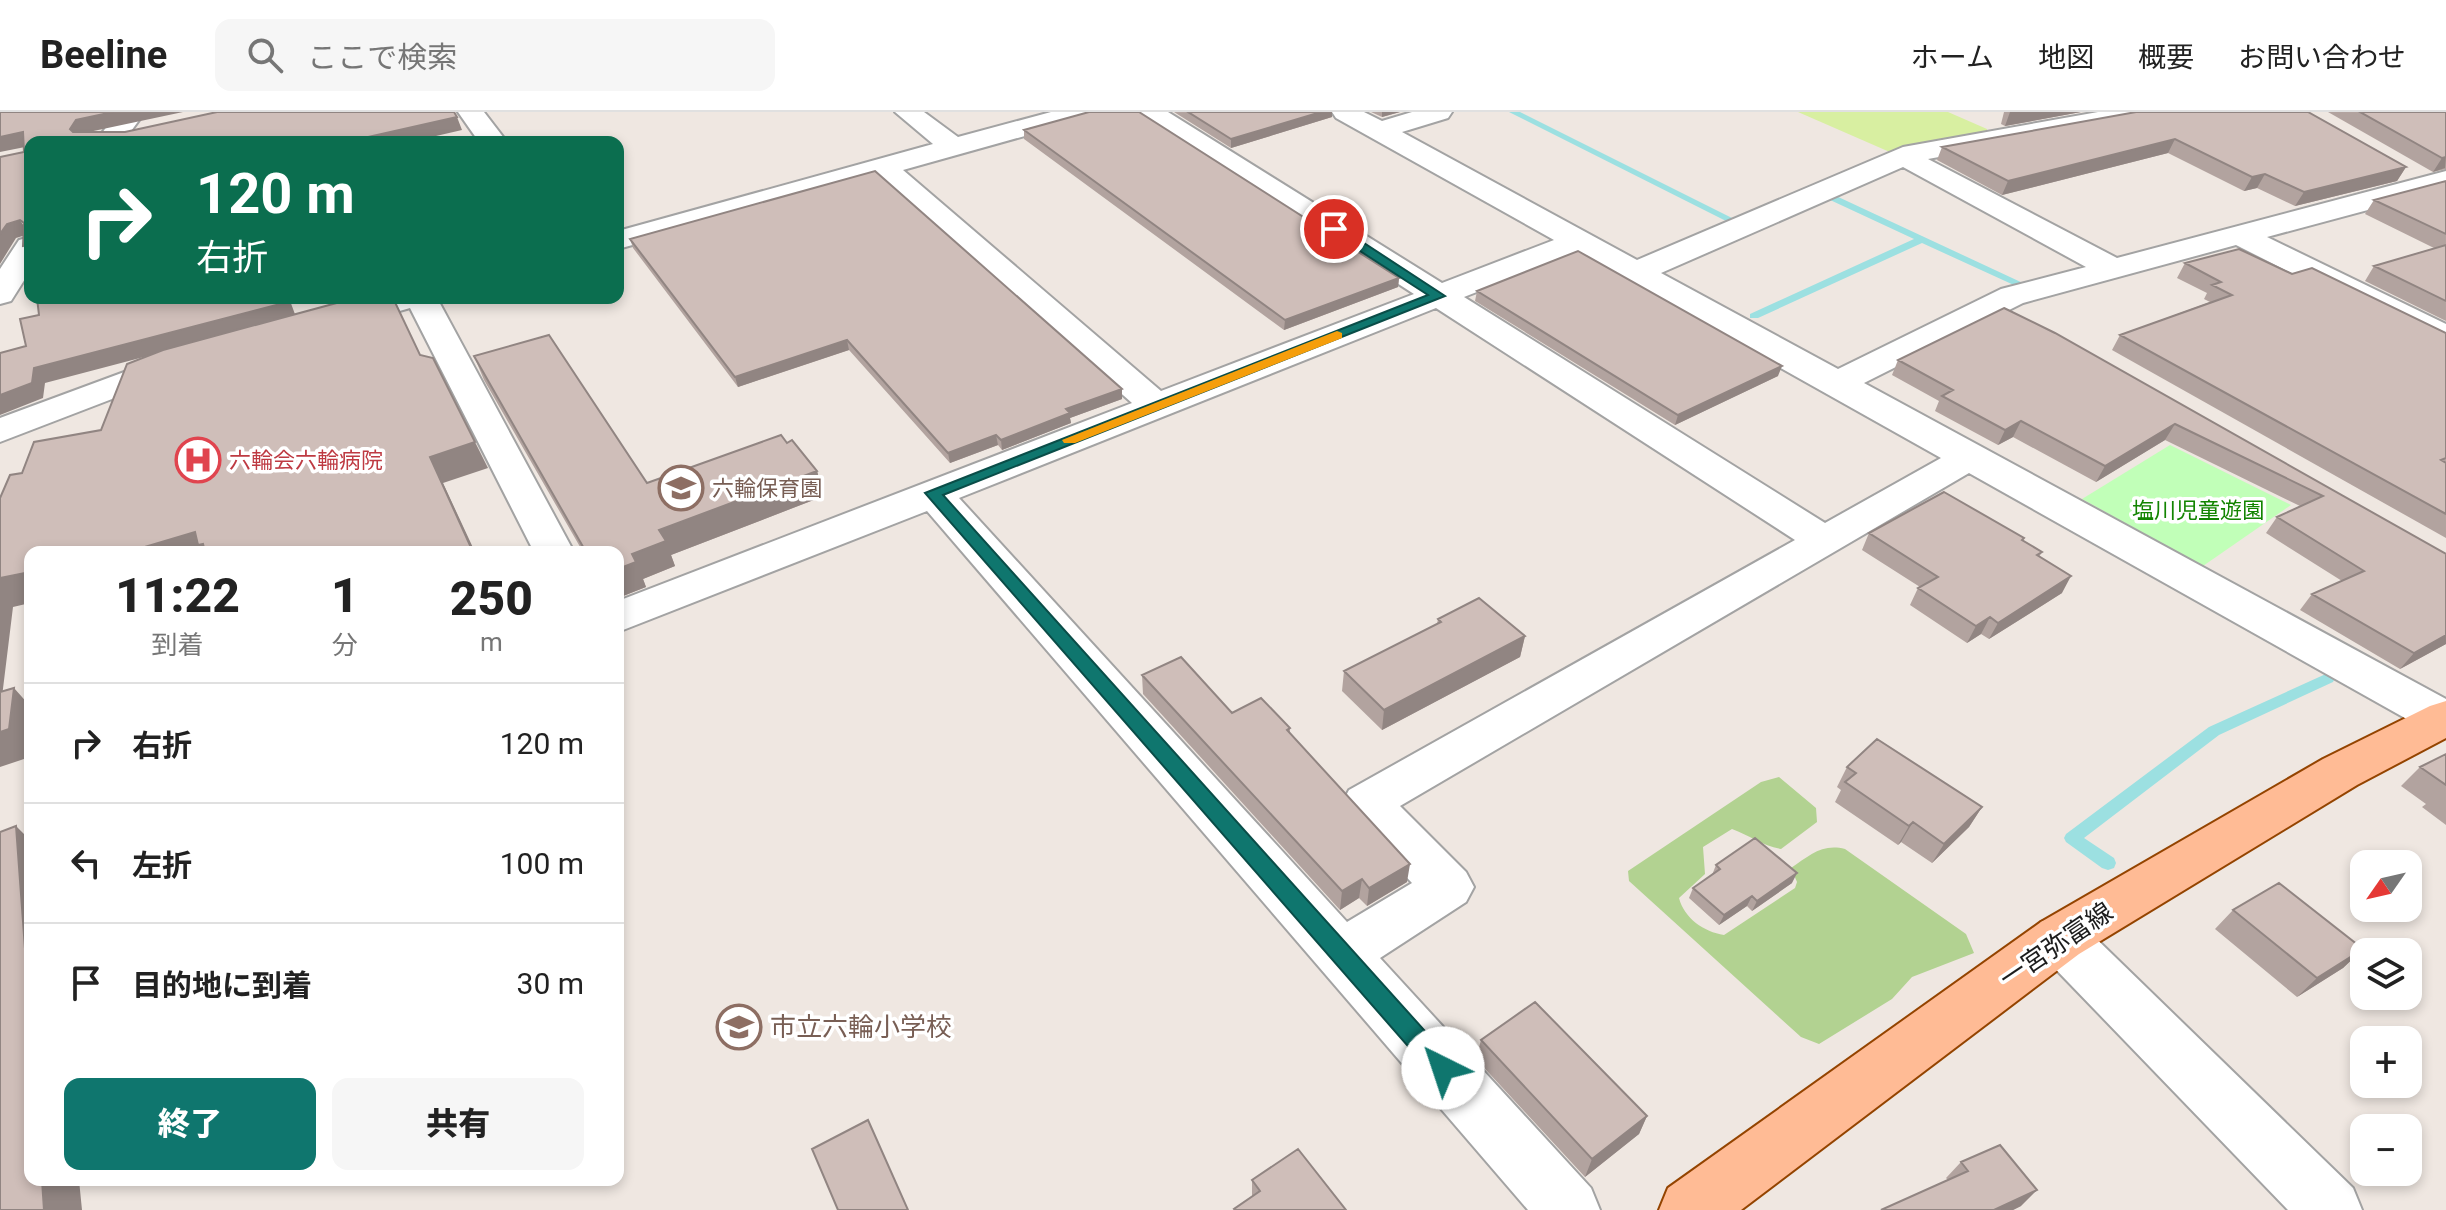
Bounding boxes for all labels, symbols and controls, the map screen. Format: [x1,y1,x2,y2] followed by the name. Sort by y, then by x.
[215,19,775,91] search box
[40,33,167,77] text: Beeline
[243,33,287,77] icon: search
[307,40,457,75] text: ここで検索
[1911,41,1994,74] text: ホーム
[2038,41,2094,74] text: 地図
[2138,41,2194,74] text: 概要
[2238,41,2406,74] text: お問い合わせ
[196,161,355,227] text: 120 m
[64,168,168,272] icon: right
[1300,195,1368,263] pin
[1312,207,1356,251] icon: arrive
[196,237,268,279] text: 右折
[174,436,222,484] hospital icon: 六輪会六輪病院
[229,448,383,473] place label: 六輪会六輪病院
[657,464,705,512] school or university icon: 六輪保育園
[712,476,822,501] place label: 六輪保育園
[2132,498,2264,523] park label: 塩川児童遊園
[115,567,240,624] text: 11:22
[331,567,359,624] text: 1
[450,570,533,627] text: 250
[480,627,503,657] text: m
[151,630,203,660] text: 到着
[332,630,358,660] text: 分
[64,721,108,765] icon: right
[500,726,584,761] text: 120 m
[132,728,192,763] text: 右折
[64,841,108,885] icon: left
[500,846,584,881] text: 100 m
[132,848,192,883] text: 左折
[2350,850,2422,922] north arrow
[2350,850,2422,1186] map controls
[1994,896,2118,994] street label: 一宮弥富線
[2350,938,2422,1010] button: layers
[64,961,108,1005] icon: arrive
[517,966,584,1001] text: 30 m
[132,968,312,1003] text: 目的地に到着
[715,1003,763,1051] school or university icon: 市立六輪小学校
[770,1012,952,1042] place label: 市立六輪小学校
[1401,1026,1485,1110] position arrow
[2350,1026,2422,1098] button: +
[64,1078,316,1170] button: 終了
[332,1078,584,1170] button: 共有
[2350,1114,2422,1186] button: −

